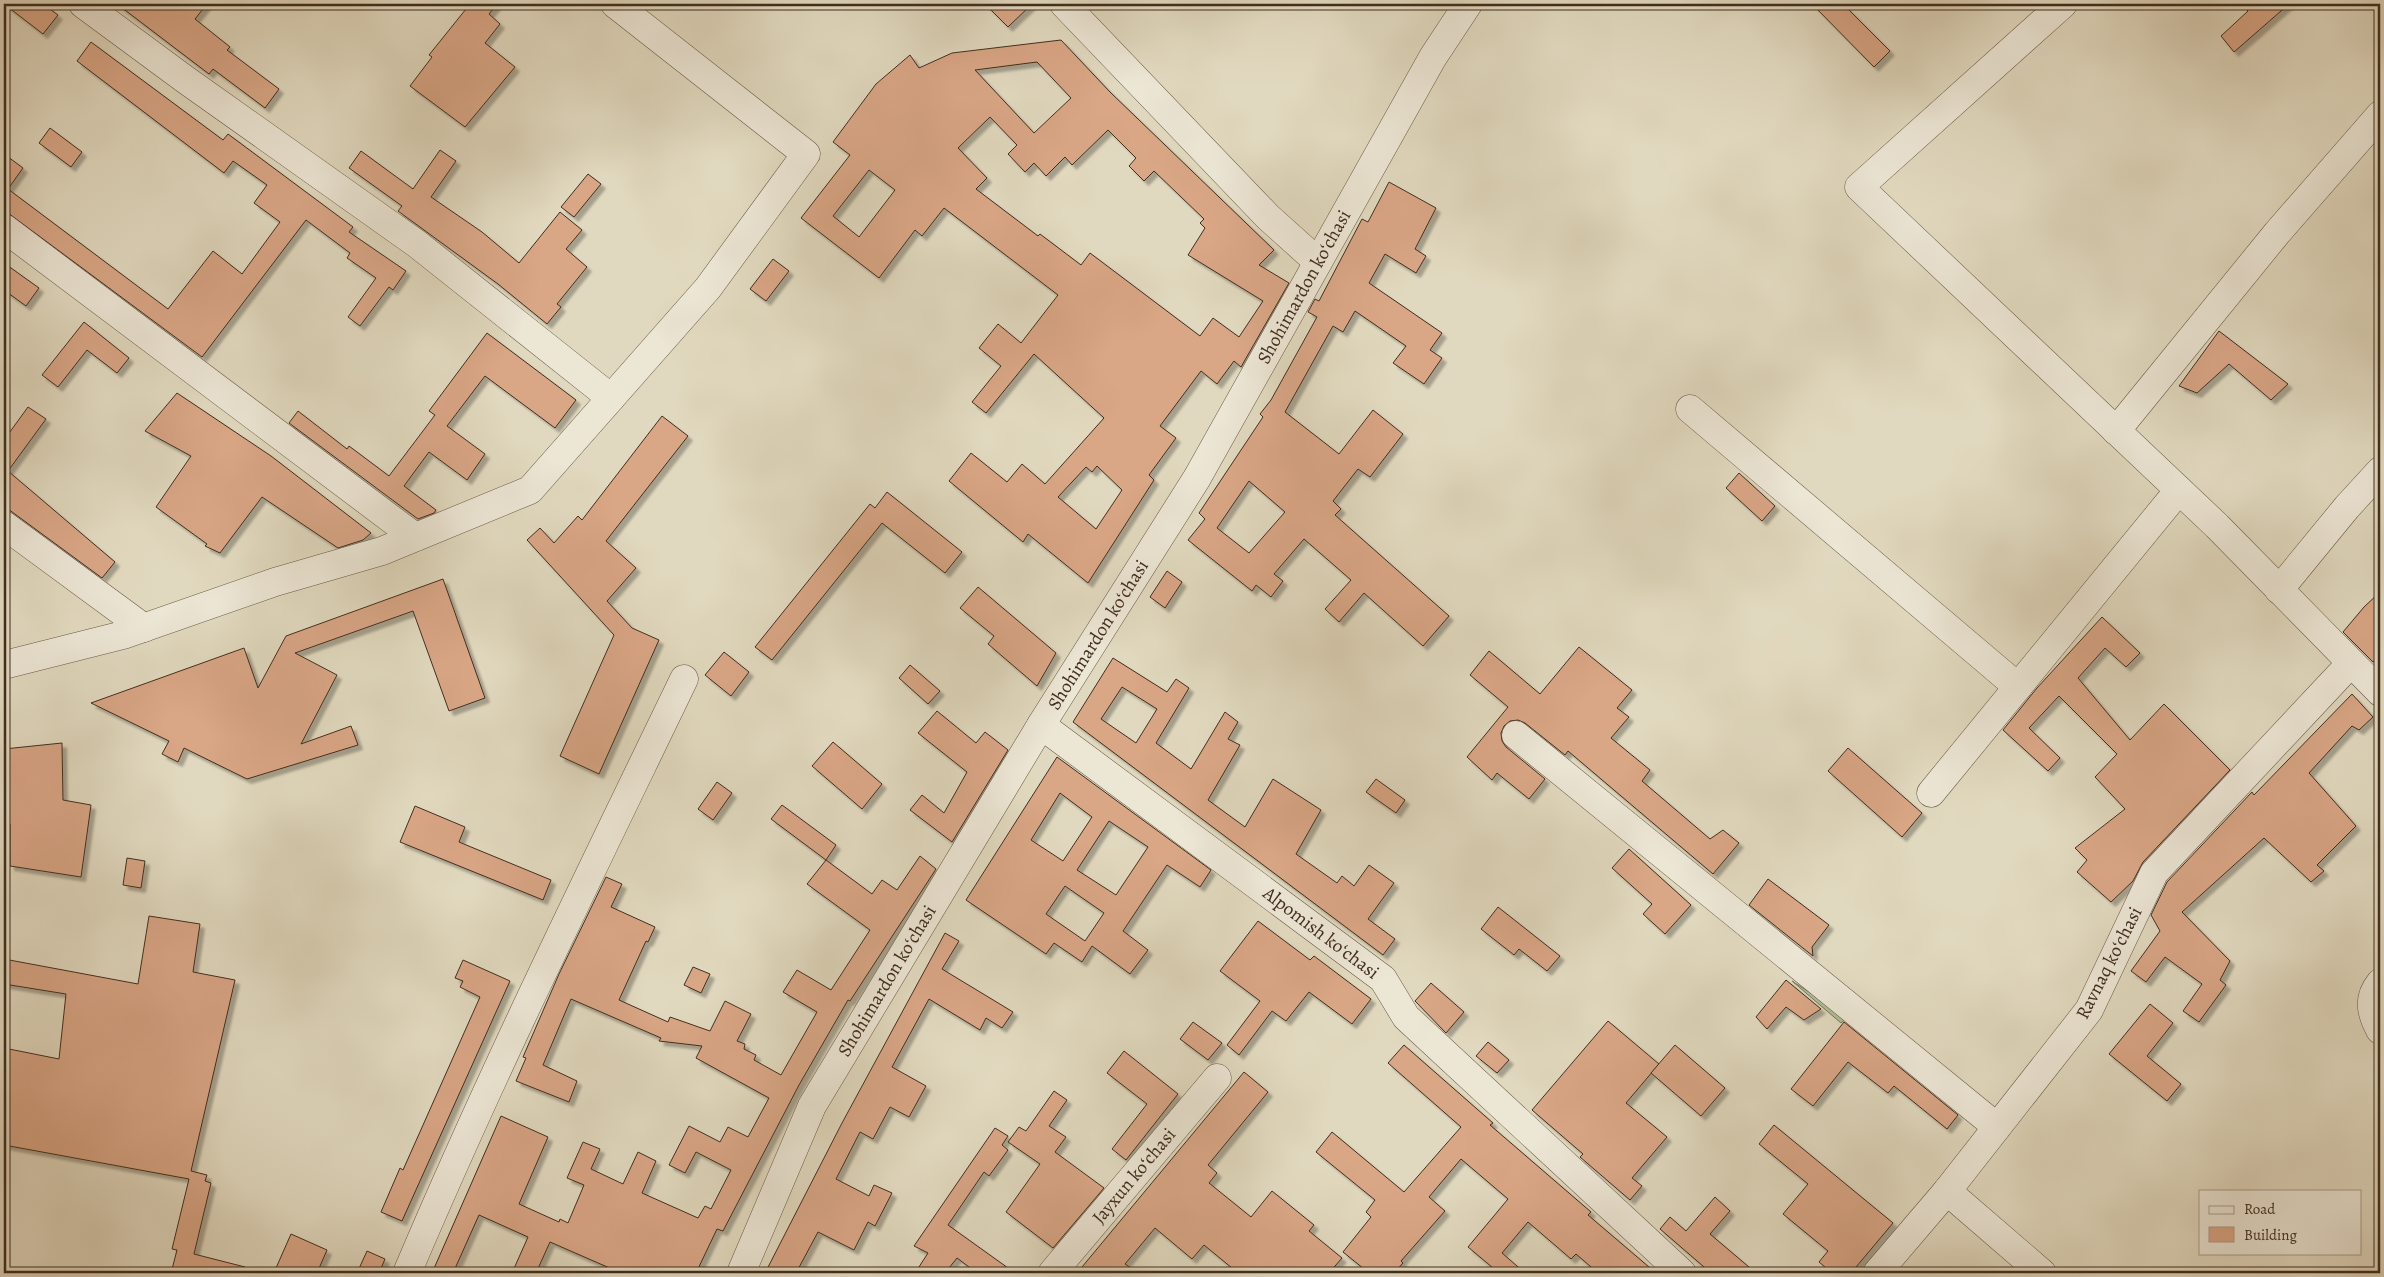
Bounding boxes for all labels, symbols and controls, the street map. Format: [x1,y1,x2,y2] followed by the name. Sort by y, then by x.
[1251,205,1357,369] street label: Shohimardon koʻchasi
[1041,555,1155,715] street label: Shohimardon koʻchasi
[1257,880,1385,985] street label: Alpomish koʻchasi
[831,900,943,1062] street label: Shohimardon koʻchasi
[2070,902,2148,1024] street label: Ravnaq koʻchasi
[1086,1122,1182,1230] street label: Jayxun koʻchasi
[2199,1190,2362,1254] legend
[2244,1199,2276,1219] text: Road
[2244,1225,2297,1245] text: Building

